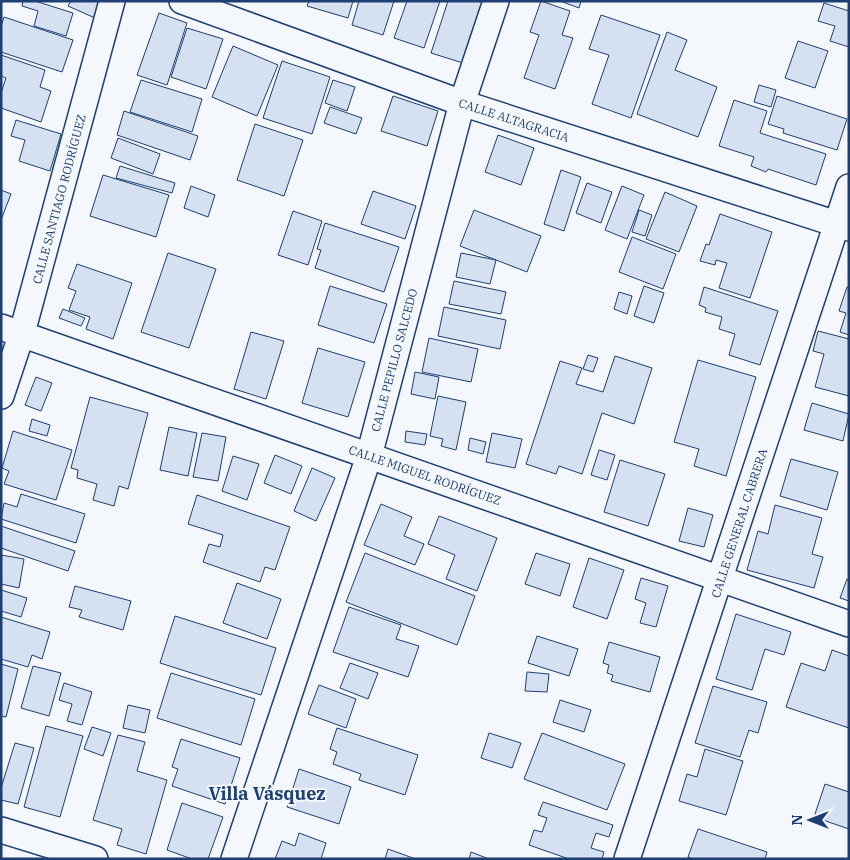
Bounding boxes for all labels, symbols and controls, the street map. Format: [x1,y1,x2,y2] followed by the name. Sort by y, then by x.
[457,95,572,145] street label: CALLE ALTAGRACIA
[29,112,89,286] street label: CALLE SANTIAGO RODRÍGUEZ
[368,287,420,433] street label: CALLE PEPILLO SALCEDO
[347,442,503,508] street label: CALLE MIGUEL RODRÍGUEZ
[708,446,771,600] street label: CALLE GENERAL CABRERA
[208,782,326,805] district label: Villa Vásquez
[785,795,835,845] north arrow
[788,814,806,826] text: N

